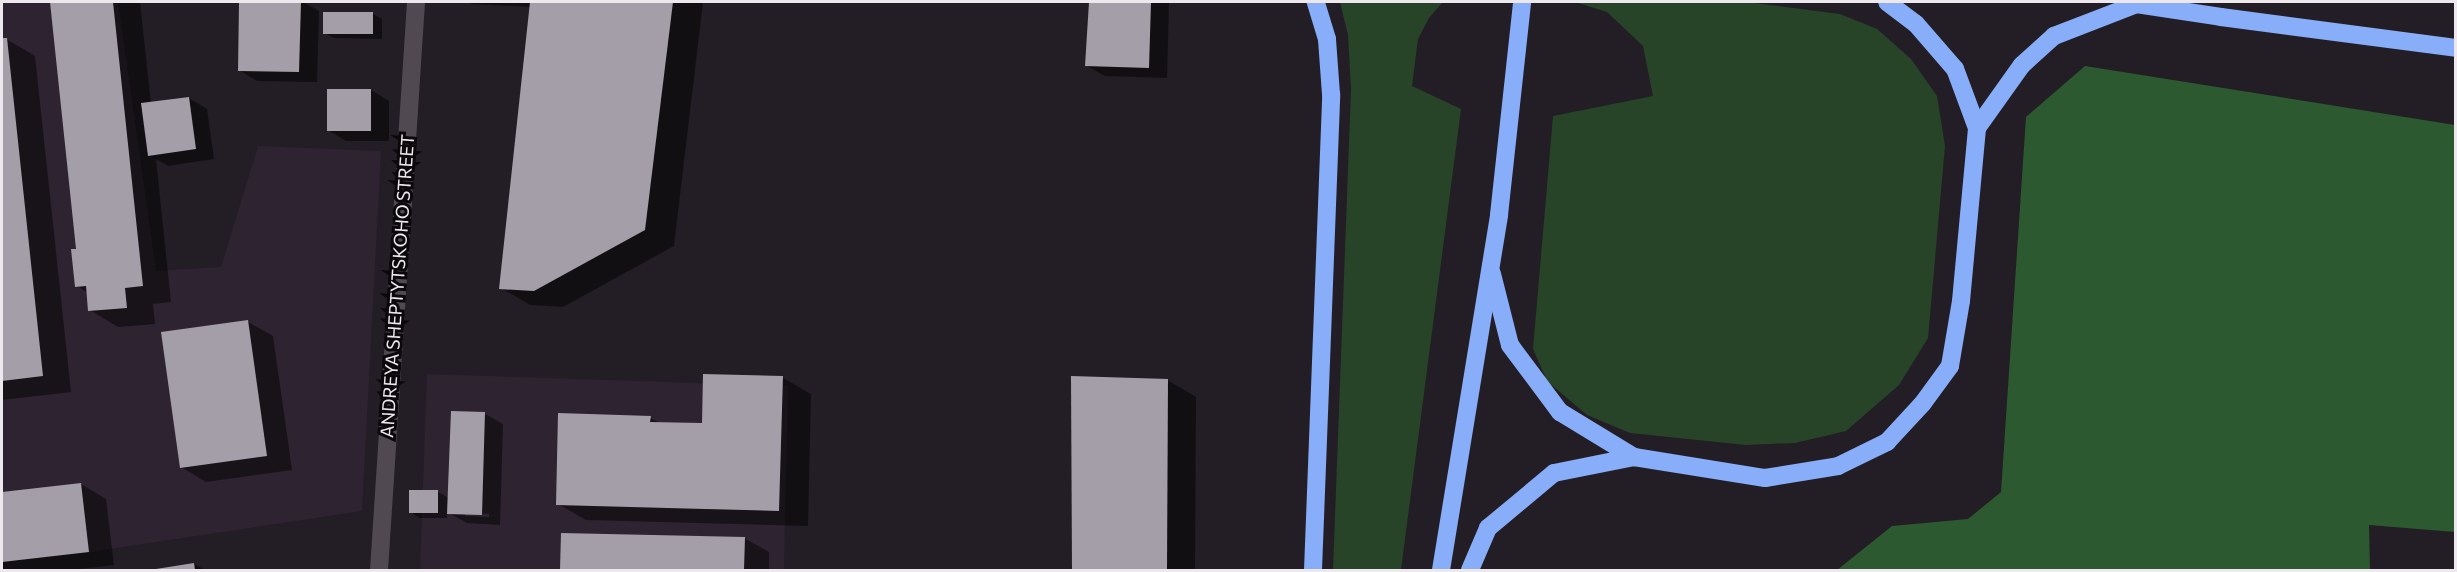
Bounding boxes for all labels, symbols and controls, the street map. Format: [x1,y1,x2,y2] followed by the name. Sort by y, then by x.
[376,134,418,438] street label: ANDREYA SHEPTYTSKOHO STREET

